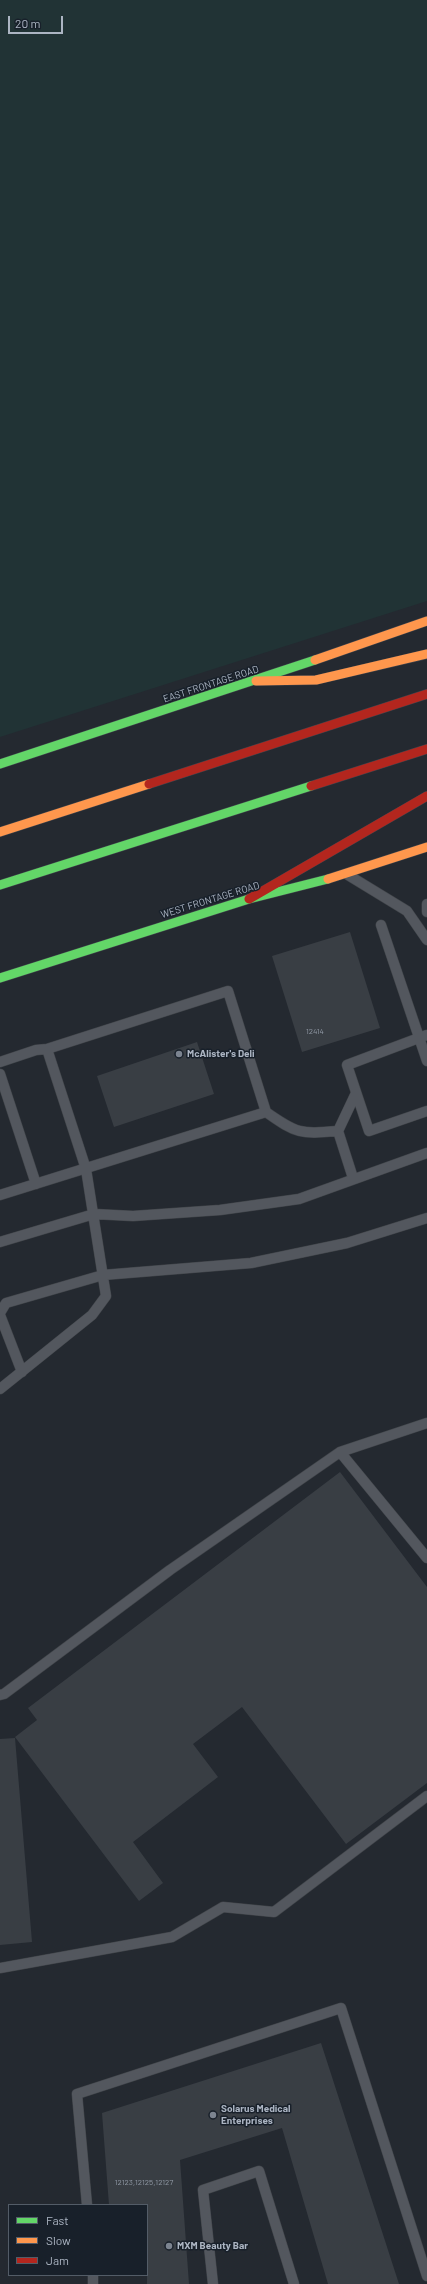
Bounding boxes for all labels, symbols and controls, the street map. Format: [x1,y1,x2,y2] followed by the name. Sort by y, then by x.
[10,8,65,34] scale bar
[15,16,41,30] text: 20 m
[162,663,260,705] street label: EAST FRONTAGE ROAD
[159,879,261,921] street label: WEST FRONTAGE ROAD
[306,1026,324,1036] house number: 12414
[187,1048,255,1060] place label: McAlister's Deli
[174,1049,184,1059] marker: McAlister's Deli
[221,2103,290,2126] place label: Solarus Medical Enterprises
[208,2110,218,2120] marker: Solarus Medical Enterprises
[115,2177,173,2187] house number: 12123,12125,12127
[8,2204,148,2276] legend
[46,2213,69,2227] text: Fast
[46,2233,71,2247] text: Slow
[177,2240,248,2252] place label: MXM Beauty Bar
[164,2241,174,2251] marker: MXM Beauty Bar
[46,2253,69,2267] text: Jam

